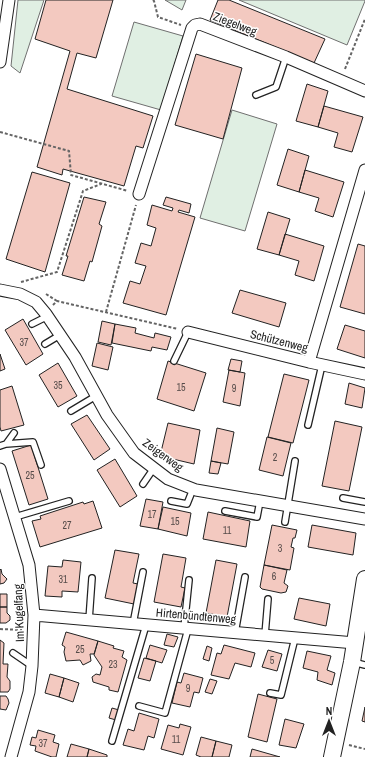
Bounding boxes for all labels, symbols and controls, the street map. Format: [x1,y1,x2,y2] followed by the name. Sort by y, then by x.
[211,8,260,40] street label: Ziegelweg
[248,326,310,356] street label: Schützenweg
[19,336,29,349] house number: 37
[53,379,63,392] house number: 35
[176,381,186,394] house number: 15
[232,382,237,395] house number: 9
[139,435,187,475] street label: Zeigerweg
[273,451,278,464] house number: 2
[25,469,35,482] house number: 25
[147,508,157,521] house number: 17
[170,515,180,528] house number: 15
[62,519,72,532] house number: 27
[223,524,232,537] house number: 11
[278,542,283,555] house number: 3
[272,570,277,583] house number: 6
[58,573,68,586] house number: 31
[10,583,28,642] street label: Im Kugelfang
[155,605,237,628] street label: Hirtenbündtenweg
[75,643,85,656] house number: 25
[270,654,275,667] house number: 5
[108,658,118,671] house number: 23
[186,682,191,695] house number: 9
[309,701,349,741] north arrow
[326,704,332,718] text: N
[172,733,181,746] house number: 11
[38,737,48,750] house number: 37

